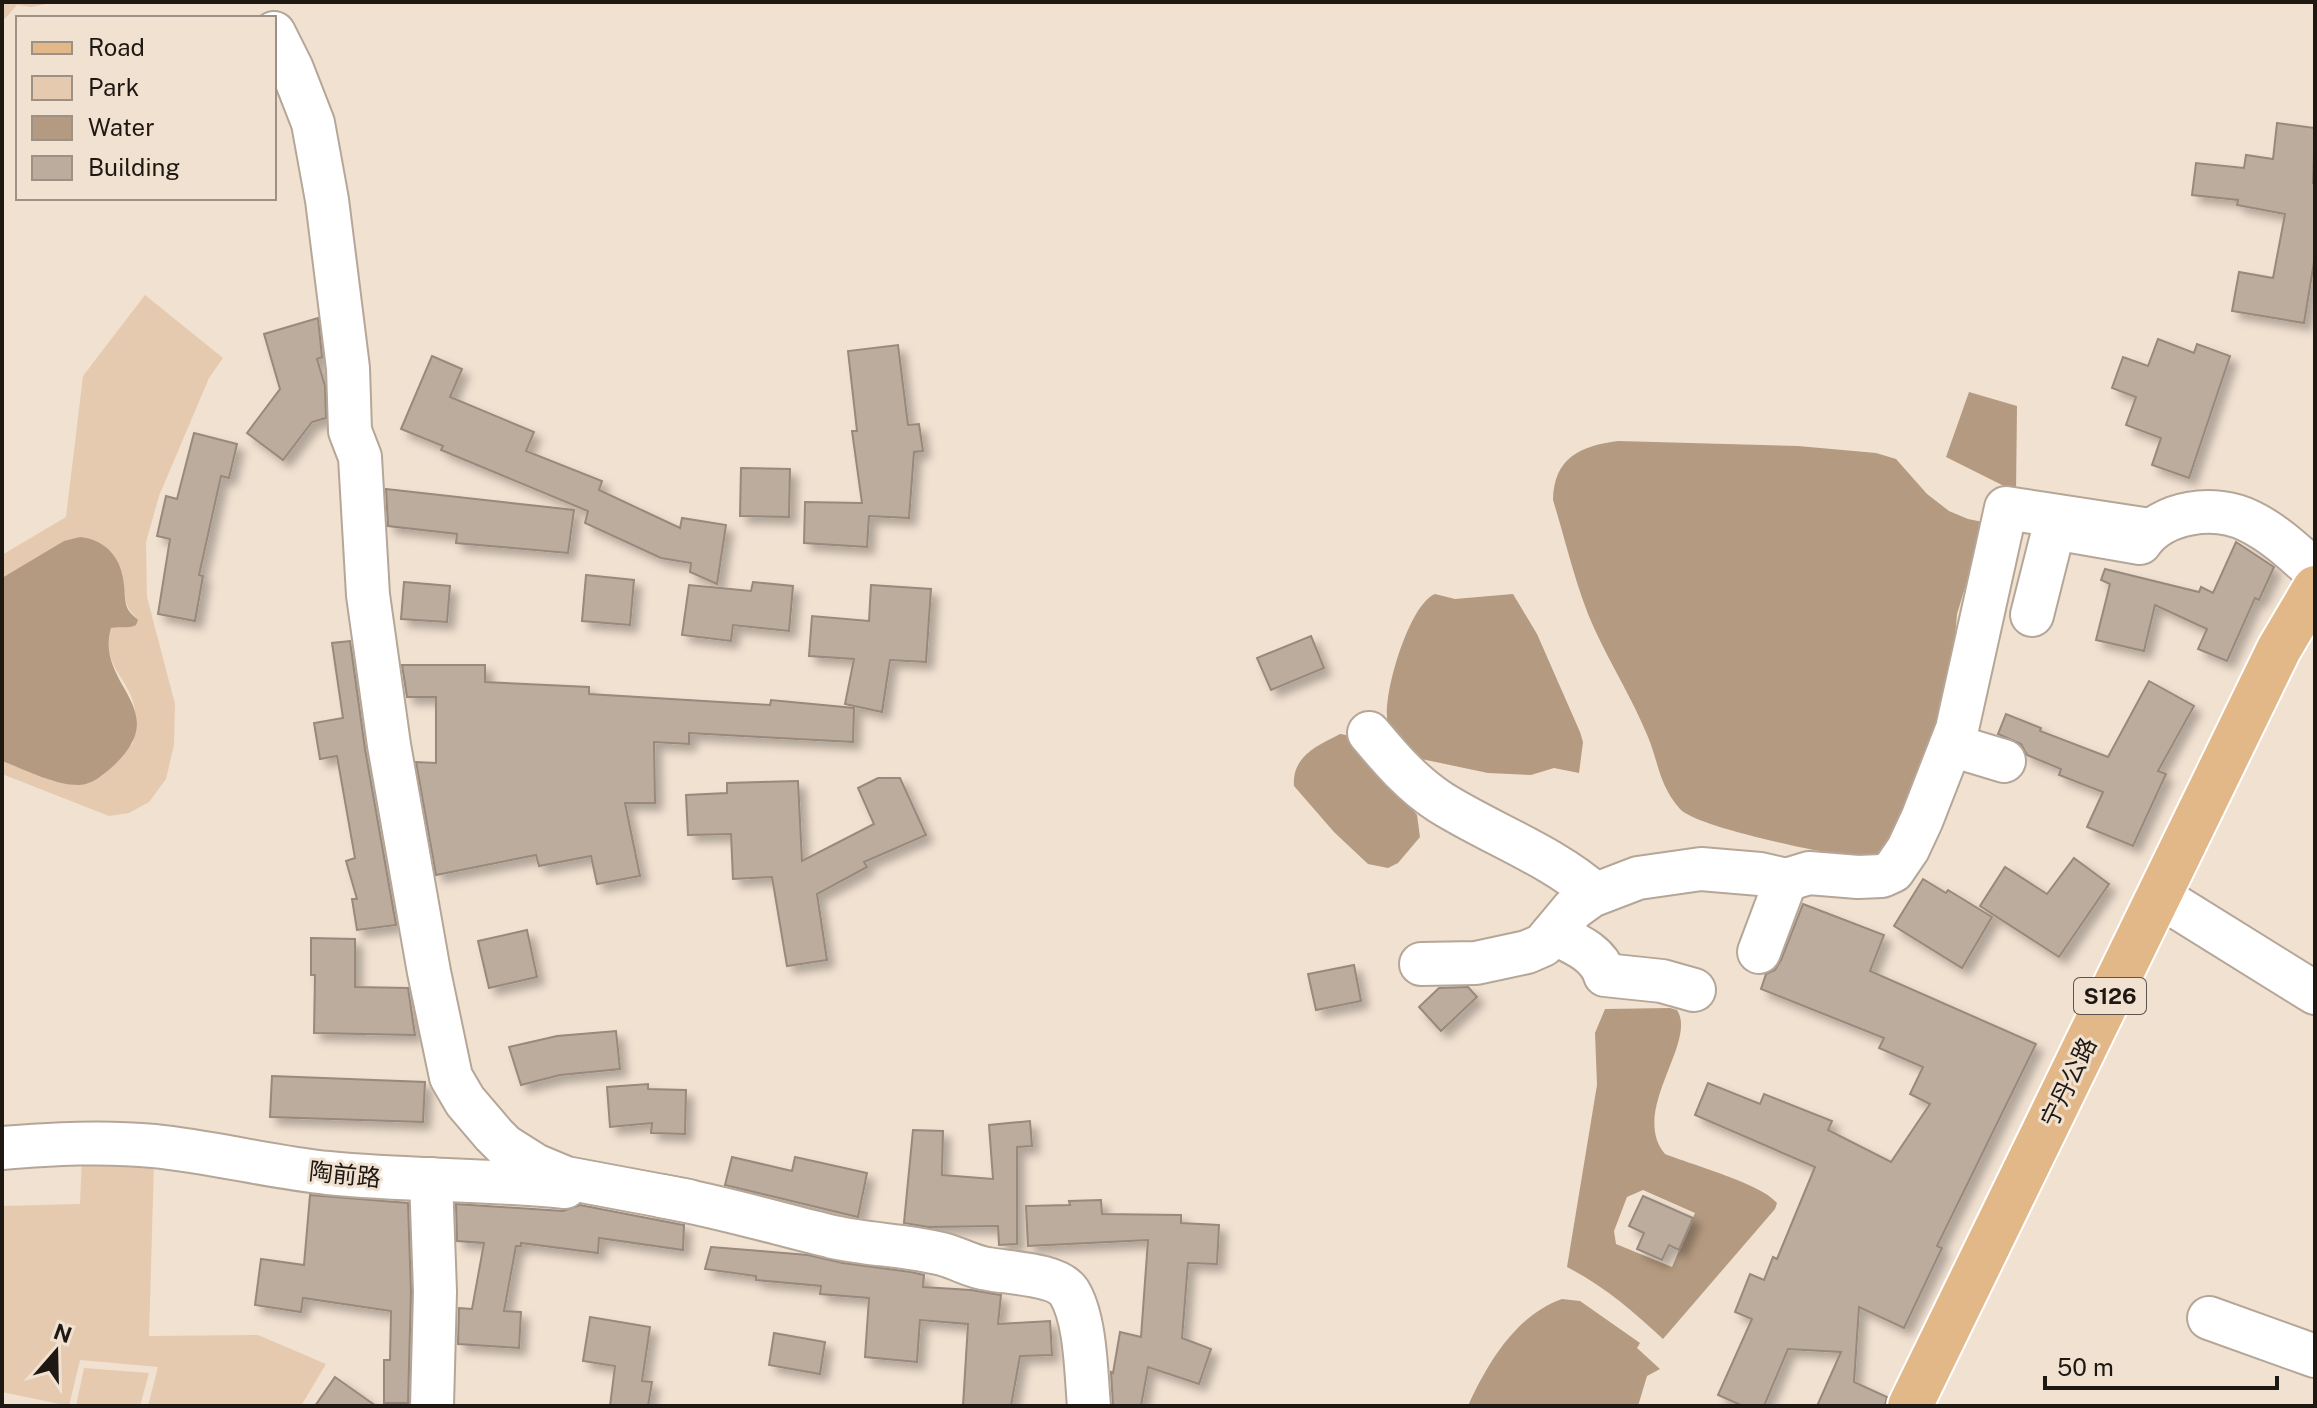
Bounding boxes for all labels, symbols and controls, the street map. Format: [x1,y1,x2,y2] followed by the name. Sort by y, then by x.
[16,16,276,200] legend
[88,33,145,61] text: Road
[88,73,139,101] text: Park
[88,113,155,141] text: Water
[88,153,180,181] text: Building
[2074,978,2146,1014] road number: S126
[2034,1033,2102,1131] street label: 宁丹公路
[308,1156,382,1192] street label: 陶前路
[16,1312,96,1392] north arrow
[50,1318,75,1348] text: N
[2045,1340,2277,1390] scale bar
[2057,1353,2114,1381] text: 50 m

